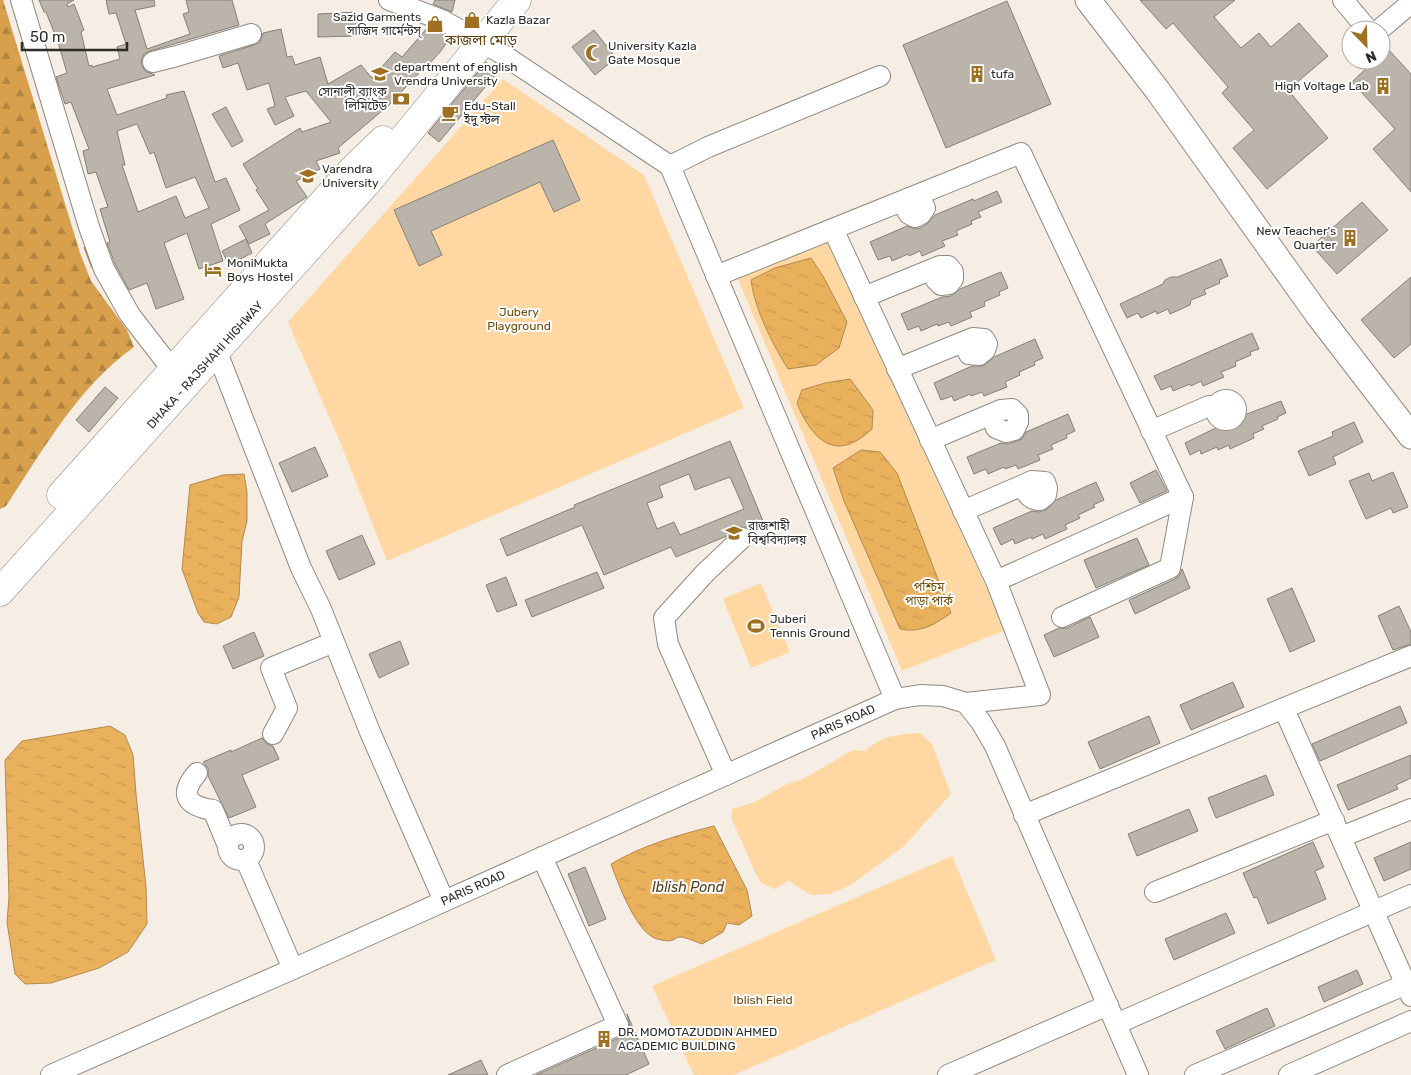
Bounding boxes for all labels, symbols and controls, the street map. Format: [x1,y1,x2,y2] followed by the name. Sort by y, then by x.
[333,10,422,39] place label: Sazid Garments সাজিদ গার্মেন্টস্
[462,10,482,30] shop icon: Kazla Bazar
[486,13,551,27] place label: Kazla Bazar
[425,14,445,34] shop icon: Sazid Garments সাজিদ গার্মেন্টস্
[22,20,128,52] scale bar
[1341,20,1391,70] north arrow
[30,28,65,46] text: 50 m
[444,32,518,49] district label: কাজলা মোড়
[608,39,697,67] place label: University Kazla Gate Mosque
[584,43,604,63] mosque icon: University Kazla Gate Mosque
[1363,47,1379,66] text: N
[394,60,518,88] place label: department of english Vrendra University
[370,64,390,84] school or university icon: department of english Vrendra University
[967,64,987,84] building icon: tufa
[991,67,1014,81] place label: tufa
[1373,76,1393,96] building icon: High Voltage Lab
[1275,79,1369,93] place label: High Voltage Lab
[318,84,387,113] place label: সোনালী ব্যাংক লিমিটেড
[391,89,411,109] bank icon: সোনালী ব্যাংক লিমিটেড
[463,99,516,127] place label: Edu-Stall ইদু স্টল
[440,103,460,123] cafe icon: Edu-Stall ইদু স্টল
[322,162,379,190] place label: Varendra University
[298,166,318,186] school or university icon: Varendra University
[1256,224,1336,252] place label: New Teacher's Quarter
[1340,228,1360,248] building icon: New Teacher's Quarter
[227,256,293,284] place label: MoniMukta Boys Hostel
[203,260,223,280] hotel icon: MoniMukta Boys Hostel
[144,298,266,432] street label: DHAKA - RAJSHAHI HIGHWAY
[487,305,551,333] park label: Jubery Playground
[747,518,807,547] place label: রাজশাহী বিশ্ববিদ্যালয়
[724,523,744,543] school or university icon: রাজশাহী বিশ্ববিদ্যালয়
[905,579,953,608] park label: পশ্চিম পাড়া পার্ক
[770,612,850,640] place label: Juberi Tennis Ground
[746,616,766,636] sports icon: Juberi Tennis Ground
[809,702,877,742] street label: PARIS ROAD
[439,868,507,908] street label: PARIS ROAD
[652,879,725,896] water label: Iblish Pond
[733,993,793,1007] park label: Iblish Field
[618,1025,777,1053] place label: DR. MOMOTAZUDDIN AHMED ACADEMIC BUILDING
[594,1029,614,1049] building icon: DR. MOMOTAZUDDIN AHMED ACADEMIC BUILDING

